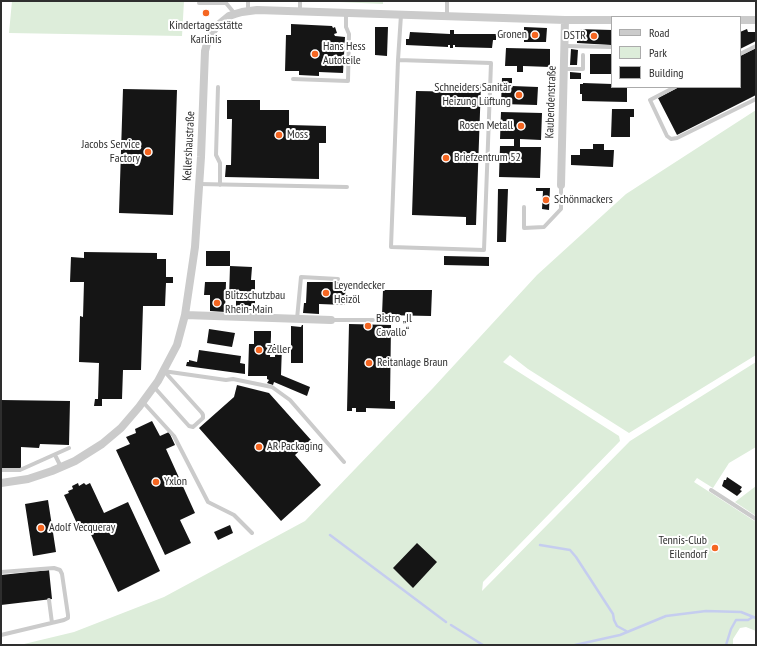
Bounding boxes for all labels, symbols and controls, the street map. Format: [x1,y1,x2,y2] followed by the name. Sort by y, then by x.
[201,8,211,18] marker: Kindertagesstätte Karlinis
[611,16,741,88] legend
[169,19,243,47] place label: Kindertagesstätte Karlinis
[649,25,669,40] text: Road
[497,28,527,42] place label: Gronen
[563,29,586,43] place label: DSTR
[530,30,540,40] marker: Gronen
[589,31,599,41] marker: DSTR
[323,40,366,68] place label: Hans Hess Autoteile
[649,45,667,60] text: Park
[310,49,320,59] marker: Hans Hess Autoteile
[543,65,559,139] street label: Kaubendenstraße
[649,65,684,80] text: Building
[434,81,511,109] place label: Schneiders Sanitär Heizung Lüftung
[514,90,524,100] marker: Schneiders Sanitär Heizung Lüftung
[180,111,198,181] street label: Kellershaustraße
[459,119,513,133] place label: Rosen Metall
[516,121,526,131] marker: Rosen Metall
[287,128,308,142] place label: Moss
[274,130,284,140] marker: Moss
[82,138,140,166] place label: Jacobs Service Factory
[143,147,153,157] marker: Jacobs Service Factory
[454,151,521,165] place label: Briefzentrum 52
[441,153,451,163] marker: Briefzentrum 52
[554,193,613,207] place label: Schönmackers
[541,195,551,205] marker: Schönmackers
[334,279,385,307] place label: Leyendecker Heizöl
[321,288,331,298] marker: Leyendecker Heizöl
[225,289,285,317] place label: Blitzschutzbau Rhein-Main
[212,298,222,308] marker: Blitzschutzbau Rhein-Main
[376,312,412,340] place label: Bistro „Il Cavallo“
[363,321,373,331] marker: Bistro „Il Cavallo“
[267,343,291,357] place label: Zeller
[254,345,264,355] marker: Zeller
[377,356,448,370] place label: Reitanlage Braun
[364,358,374,368] marker: Reitanlage Braun
[267,440,323,454] place label: AR Packaging
[254,442,264,452] marker: AR Packaging
[164,475,187,489] place label: Yxlon
[151,477,161,487] marker: Yxlon
[49,521,115,535] place label: Adolf Vecqueray
[36,523,46,533] marker: Adolf Vecqueray
[659,534,707,562] place label: Tennis-Club Eilendorf
[710,543,720,553] marker: Tennis-Club Eilendorf

